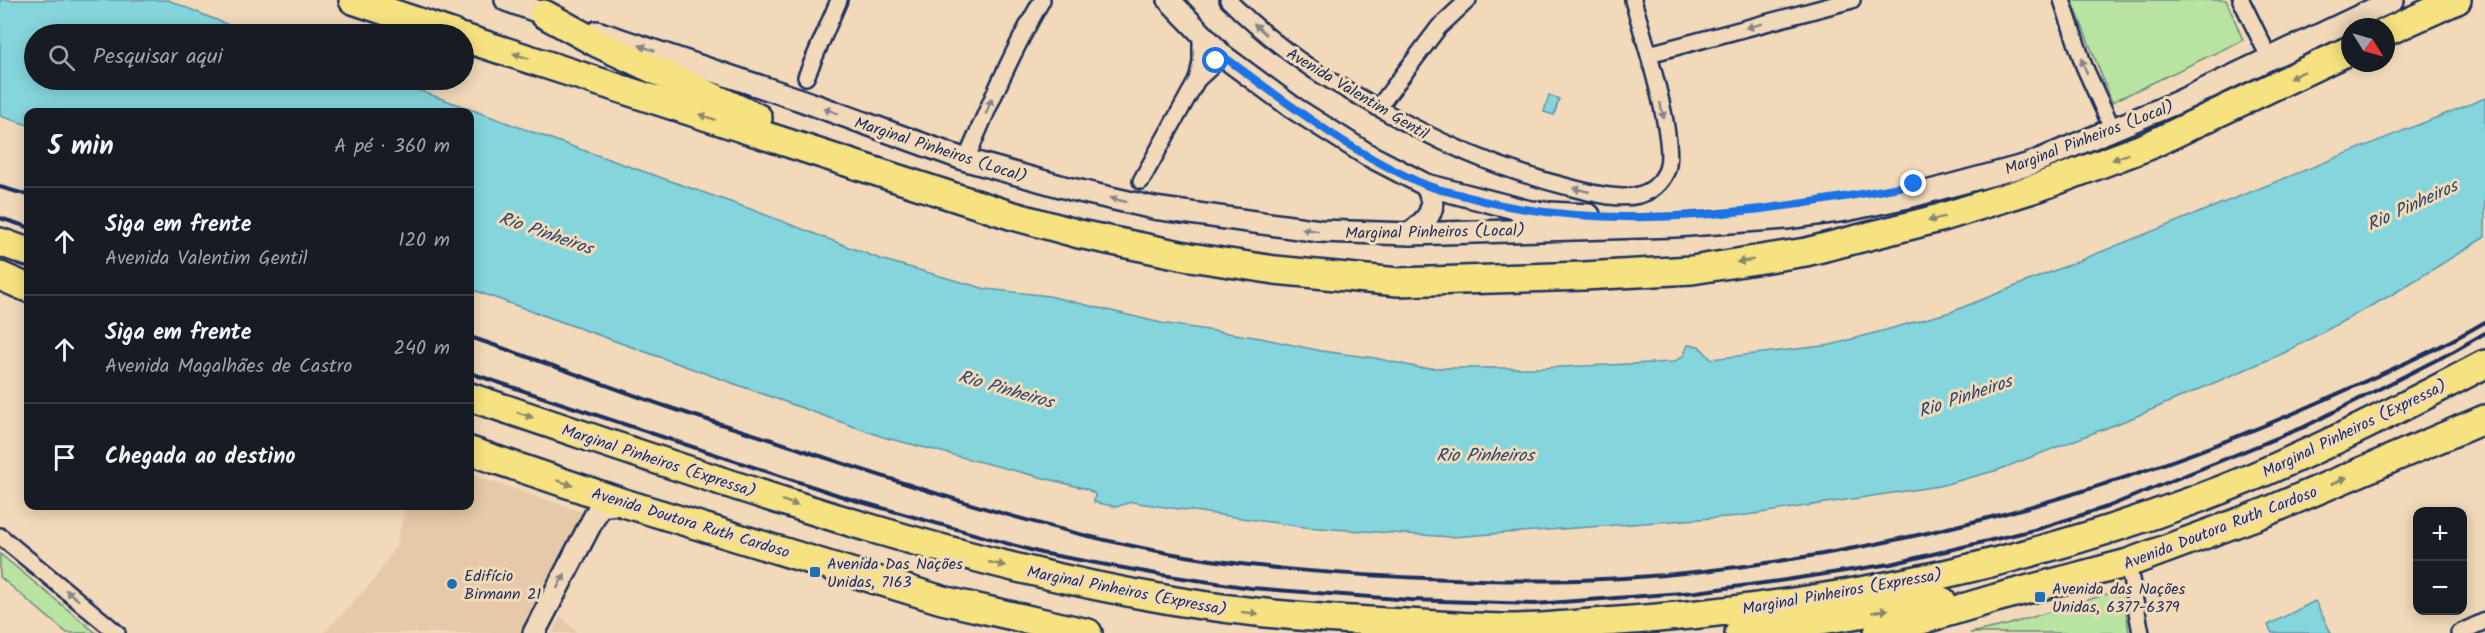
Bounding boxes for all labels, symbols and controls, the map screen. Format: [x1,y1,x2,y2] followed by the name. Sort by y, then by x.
[2341,18,2395,72] north arrow
[1745,21,1764,31] one-way arrow
[1252,22,1267,36] one-way arrow
[24,24,474,90] search box
[93,40,223,75] text: Pesquisar aqui
[45,41,78,74] icon: search
[1281,42,1433,147] street label: Avenida Valentim Gentil
[638,43,656,53] one-way arrow
[1202,47,1228,73] route start
[512,51,530,61] one-way arrow
[2079,56,2089,74] one-way arrow
[2289,71,2306,80] one-way arrow
[2001,94,2178,182] street label: Marginal Pinheiros (Local)
[984,97,994,115] one-way arrow
[1657,101,1667,120] one-way arrow
[822,106,840,116] one-way arrow
[851,111,1030,190] street label: Marginal Pinheiros (Local)
[698,112,716,121] one-way arrow
[48,126,114,168] text: 5 min
[334,131,450,163] text: A pé · 360 m
[2111,152,2129,162] one-way arrow
[1900,170,1926,196] route end
[2362,172,2465,240] water label: Rio Pinheiros
[1572,185,1590,195] one-way arrow
[1108,195,1127,204] one-way arrow
[495,205,599,265] water label: Rio Pinheiros
[105,208,251,243] text: Siga em frente
[1927,215,1945,224] one-way arrow
[1345,218,1525,247] street label: Marginal Pinheiros (Local)
[48,225,81,258] icon: ahead
[398,225,450,257] text: 120 m
[1300,225,1319,235] one-way arrow
[105,243,308,275] text: Avenida Valentim Gentil
[1736,257,1755,266] one-way arrow
[105,316,251,351] text: Siga em frente
[48,333,81,366] icon: ahead
[393,333,450,365] text: 240 m
[105,351,352,383] text: Avenida Magalhães de Castro
[955,363,1059,418] water label: Rio Pinheiros
[1915,367,2019,427] water label: Rio Pinheiros
[2258,374,2451,485] street label: Marginal Pinheiros (Expressa)
[516,411,534,421] one-way arrow
[558,418,759,505] street label: Marginal Pinheiros (Expressa)
[105,440,296,475] text: Chegada ao destino
[48,441,81,474] icon: arrive
[1436,442,1536,471] water label: Rio Pinheiros
[2331,476,2348,485] one-way arrow
[556,478,574,488] one-way arrow
[2120,480,2321,577] street label: Avenida Doutora Ruth Cardoso
[589,481,793,565] street label: Avenida Doutora Ruth Cardoso
[781,499,799,509] one-way arrow
[2413,507,2467,615] map controls
[2413,507,2467,561] button: +
[827,552,963,595] place label: Avenida Das Nações Unidas, 7163
[988,559,1006,569] one-way arrow
[1025,560,1229,623] street label: Marginal Pinheiros (Expressa)
[2413,561,2467,615] button: −
[1740,563,1944,622] street label: Marginal Pinheiros (Expressa)
[464,564,541,607] place label: Edifício Birmann 21
[808,565,822,579] marker: Avenida Das Nações Unidas, 7163
[556,572,566,589] one-way arrow
[445,577,459,591] marker: Edifício Birmann 21
[2052,577,2186,620] place label: Avenida das Nações Unidas, 6377-6379
[64,589,80,602] one-way arrow
[2033,590,2047,604] marker: Avenida das Nações Unidas, 6377-6379
[1870,606,1889,615] one-way arrow
[1241,608,1260,618] one-way arrow

